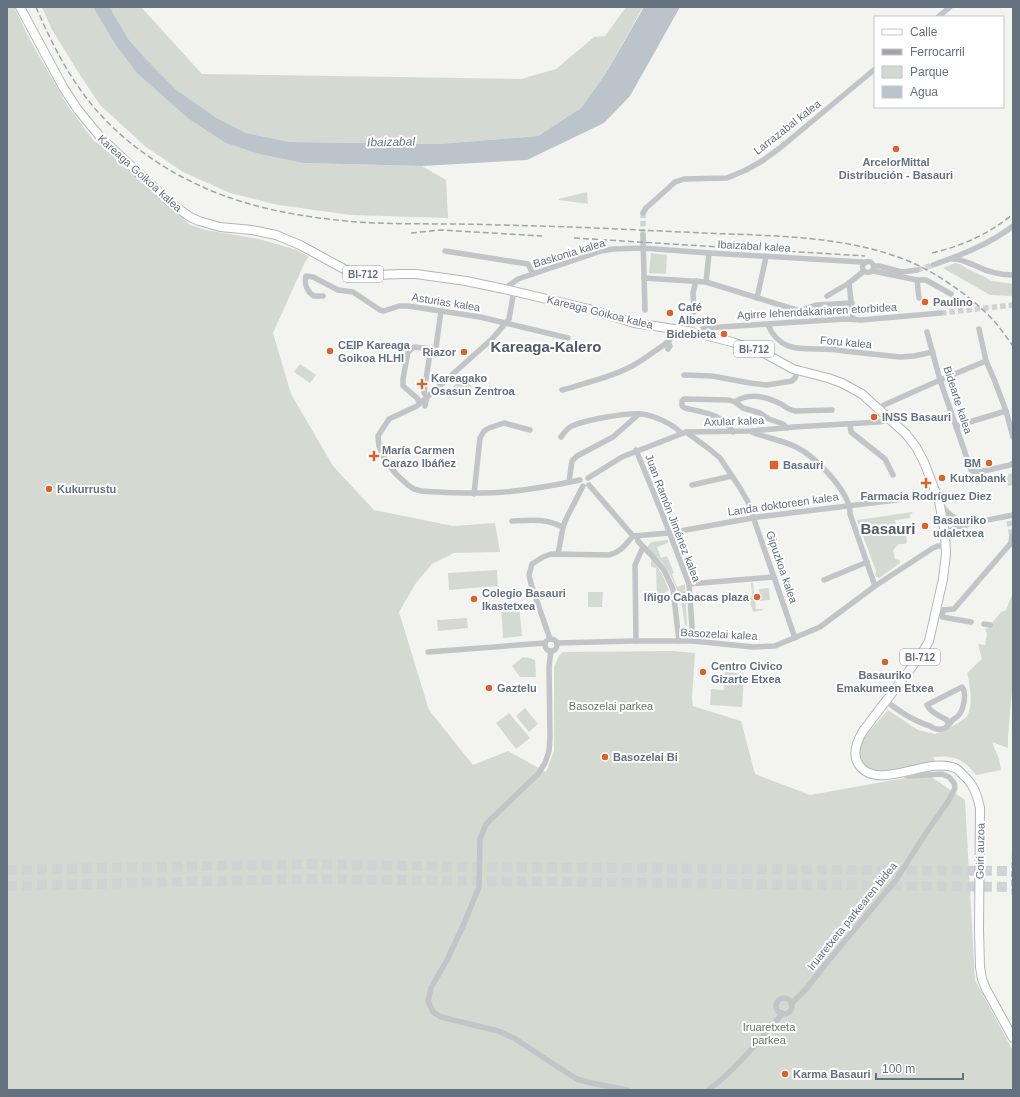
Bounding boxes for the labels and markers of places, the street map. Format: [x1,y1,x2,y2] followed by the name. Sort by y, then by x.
[891,144,901,154] marker: ArcelorMittal Distribución - Basauri
[839,156,953,181] place label: ArcelorMittal Distribución - Basauri
[933,296,973,308] place label: Paulino
[920,297,930,307] marker: Paulino
[678,301,717,326] place label: Café Alberto
[665,308,675,318] marker: Café Alberto
[666,328,717,340] place label: Bidebieta
[719,329,729,339] marker: Bidebieta
[338,339,411,364] place label: CEIP Kareaga Goikoa HLHI
[325,346,335,356] marker: CEIP Kareaga Goikoa HLHI
[422,346,457,358] place label: Riazor
[459,347,469,357] marker: Riazor
[431,372,516,397] place label: Kareagako Osasun Zentroa
[416,378,428,390] marker: Kareagako Osasun Zentroa
[882,411,951,423] place label: INSS Basauri
[869,412,879,422] marker: INSS Basauri
[382,444,456,469] place label: María Carmen Carazo Ibáñez
[369,451,379,461] marker: María Carmen Carazo Ibáñez
[964,457,981,469] place label: BM
[984,458,994,468] marker: BM
[768,459,780,471] marker: Basauri
[783,459,823,471] place label: Basauri
[950,472,1007,484] place label: Kutxabank
[937,473,947,483] marker: Kutxabank
[921,478,931,488] marker: Farmacia Rodríguez Diez
[57,483,116,495] place label: Kukurrustu
[44,484,54,494] marker: Kukurrustu
[861,490,992,502] place label: Farmacia Rodríguez Diez
[933,514,986,539] place label: Basauriko udaletxea
[920,521,930,531] marker: Basauriko udaletxea
[482,587,566,612] place label: Colegio Basauri Ikastetxea
[644,591,750,603] place label: Iñigo Cabacas plaza
[752,592,762,602] marker: Iñigo Cabacas plaza
[469,594,479,604] marker: Colegio Basauri Ikastetxea
[880,657,890,667] marker: Basauriko Emakumeen Etxea
[711,660,783,685] place label: Centro Civico Gizarte Etxea
[698,667,708,677] marker: Centro Civico Gizarte Etxea
[836,669,934,694] place label: Basauriko Emakumeen Etxea
[497,682,537,694] place label: Gaztelu
[484,683,494,693] marker: Gaztelu
[613,751,678,763] place label: Basozelai Bi
[600,752,610,762] marker: Basozelai Bi
[793,1068,871,1080] place label: Karma Basauri
[780,1069,790,1079] marker: Karma Basauri

